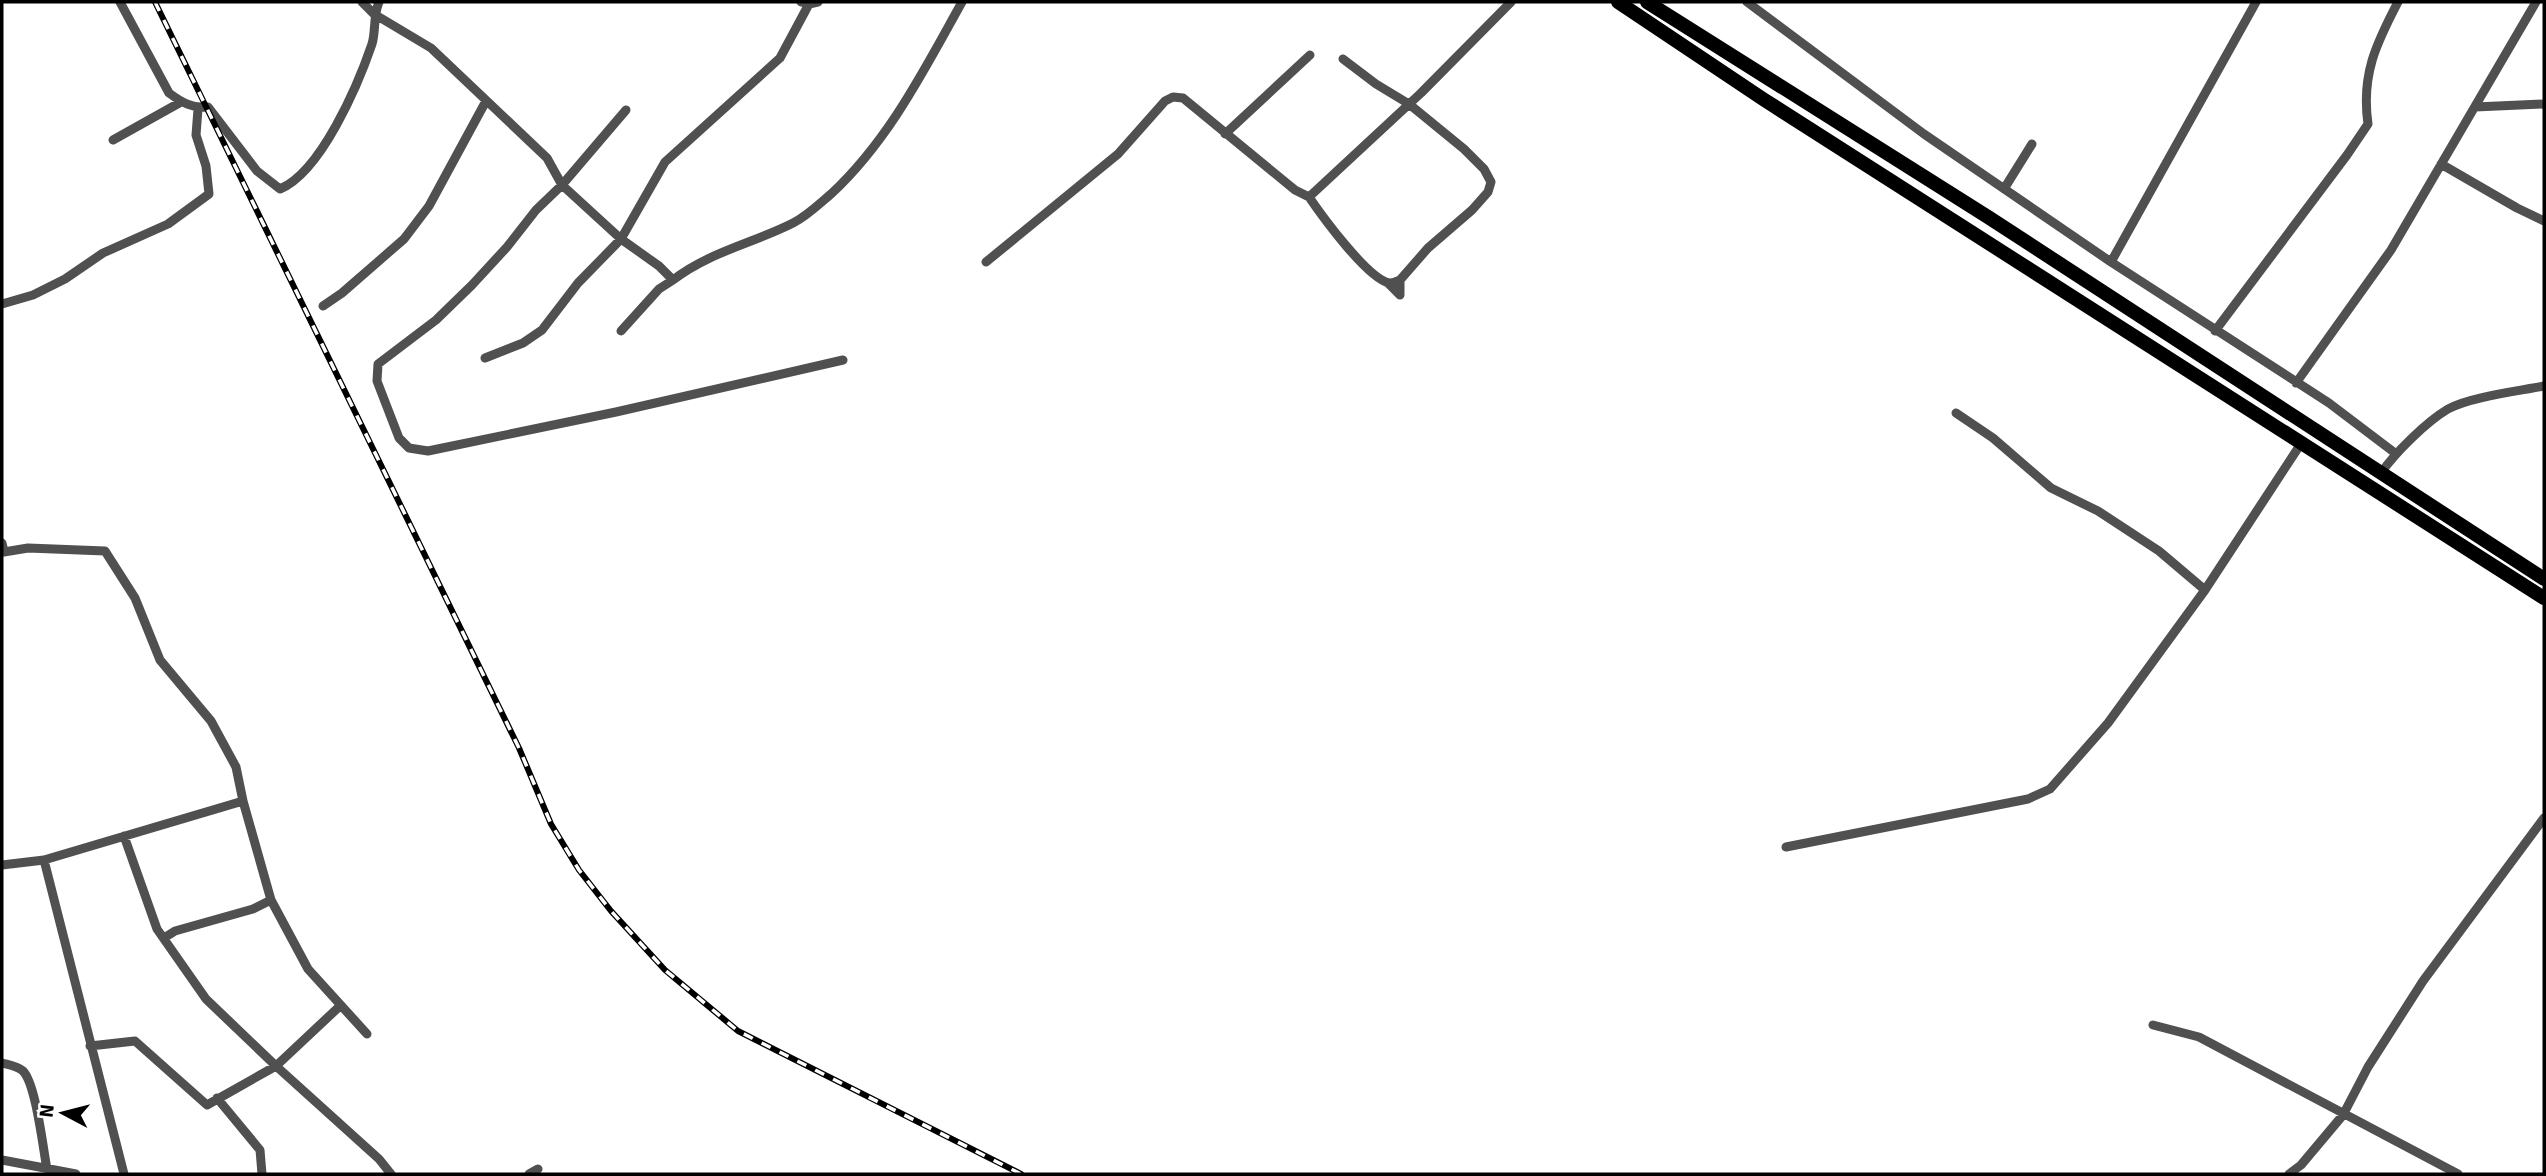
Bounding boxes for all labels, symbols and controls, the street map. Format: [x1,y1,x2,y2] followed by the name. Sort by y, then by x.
[28,1078,98,1148] north arrow
[34,1103,60,1119] text: N

